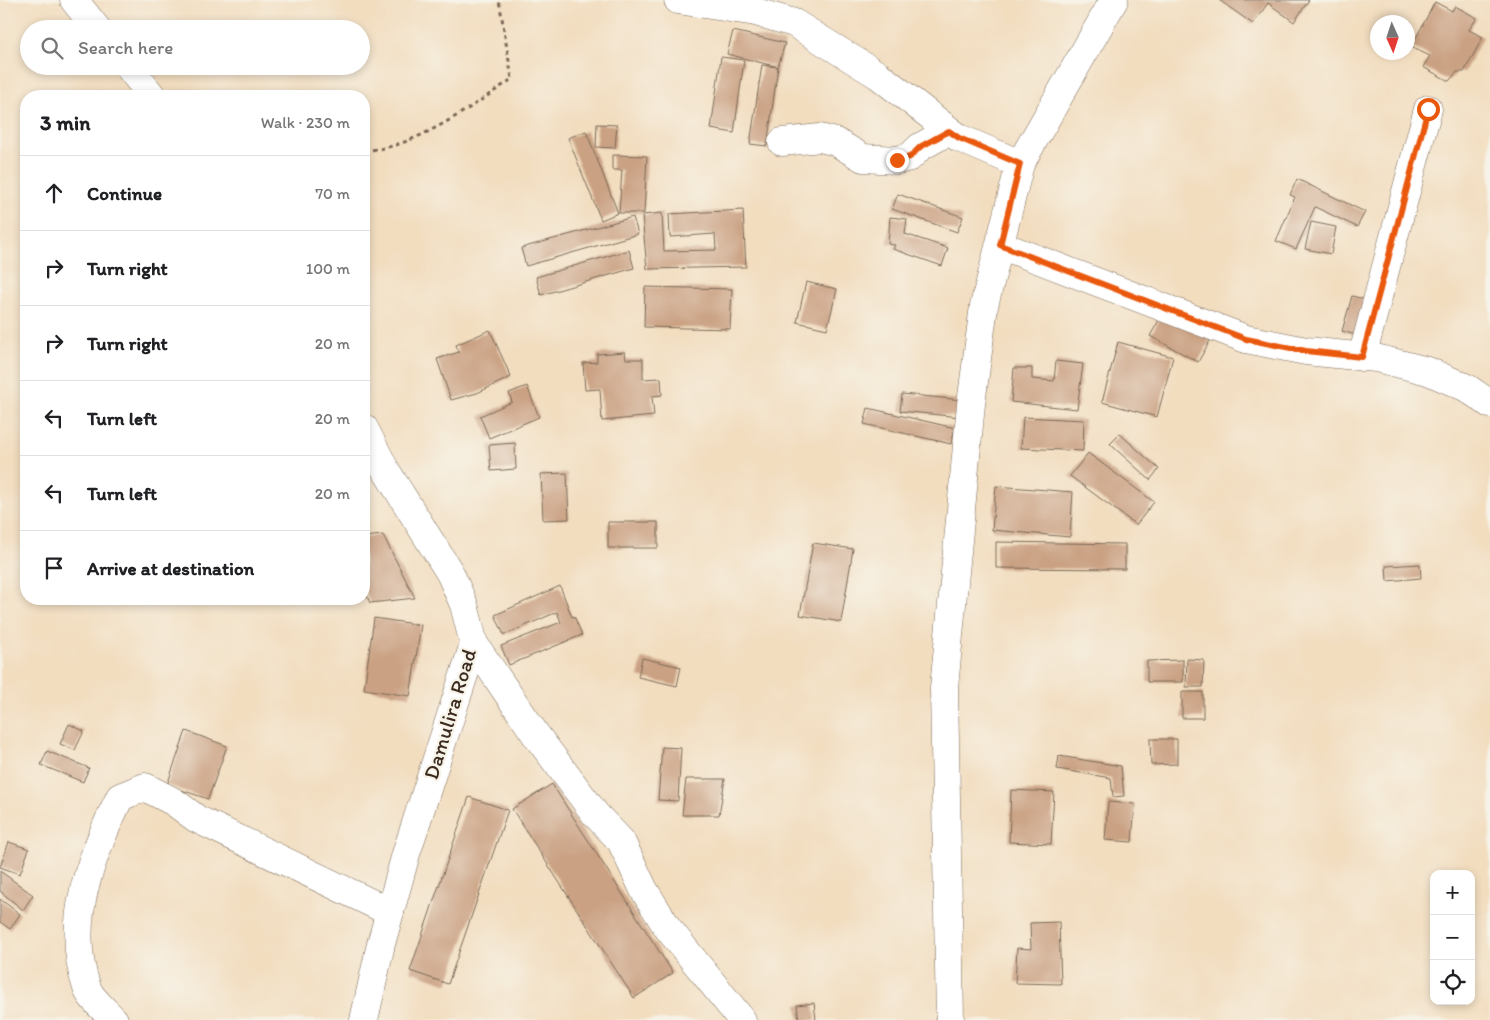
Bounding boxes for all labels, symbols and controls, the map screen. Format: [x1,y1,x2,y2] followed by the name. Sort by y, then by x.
[1370,15,1415,60] north arrow
[20,20,370,75] search box
[38,34,66,62] icon: search
[78,36,173,59] text: Search here
[1417,98,1440,121] route start
[40,110,90,135] text: 3 min
[261,113,350,132] text: Walk · 230 m
[886,149,909,172] route end
[40,179,68,207] icon: ahead
[87,182,162,205] text: Continue
[315,184,350,203] text: 70 m
[40,254,68,282] icon: right
[87,257,168,280] text: Turn right
[306,259,350,278] text: 100 m
[40,329,68,357] icon: right
[87,332,168,355] text: Turn right
[315,334,350,353] text: 20 m
[40,404,68,432] icon: left
[87,407,157,430] text: Turn left
[315,409,350,428] text: 20 m
[40,479,68,507] icon: left
[87,482,157,505] text: Turn left
[315,484,350,503] text: 20 m
[40,554,68,582] icon: arrive
[87,557,254,580] text: Arrive at destination
[418,645,481,782] street label: Damulira Road
[1430,870,1475,1005] map controls
[1430,870,1475,915] button: +
[1430,915,1475,960] button: −
[1430,960,1475,1005] button: locate

